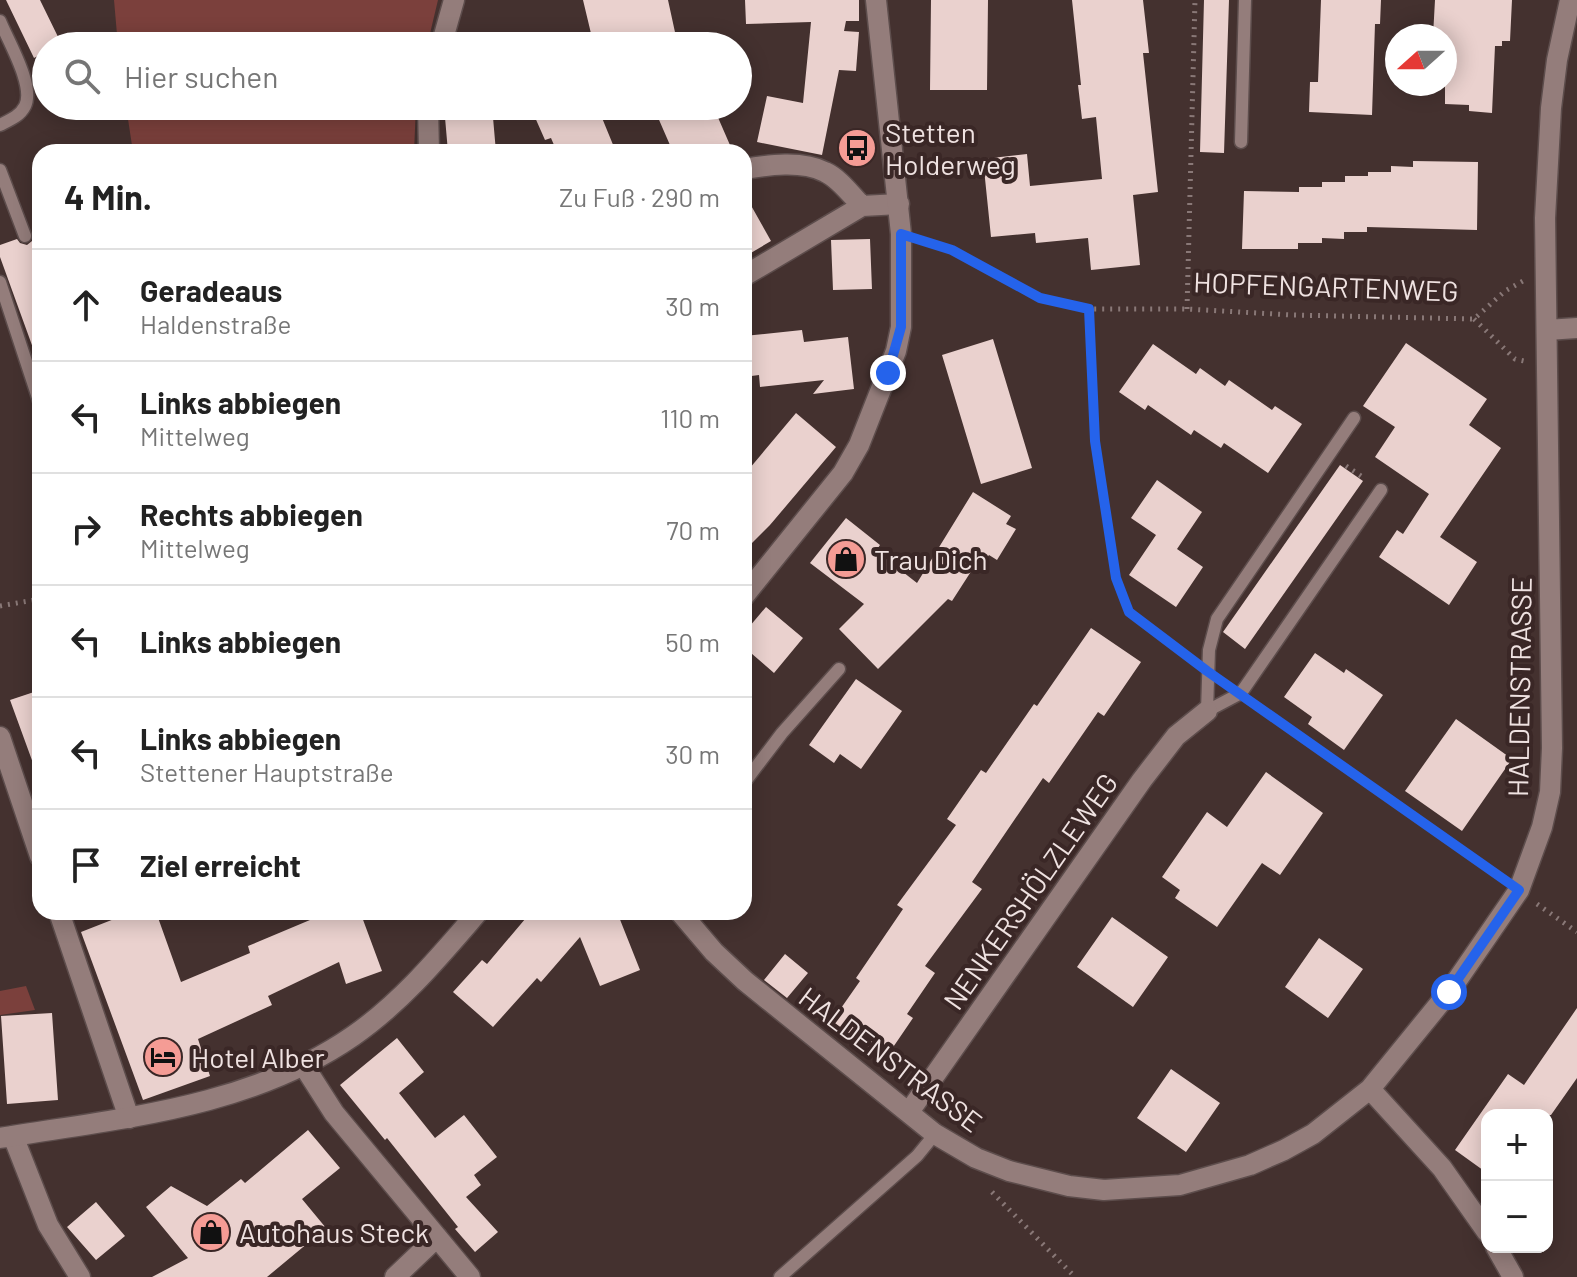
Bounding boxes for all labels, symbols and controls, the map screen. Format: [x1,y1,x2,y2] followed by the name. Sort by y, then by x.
[1385,24,1457,96] north arrow
[32,32,752,120] search box
[60,54,104,98] icon: search
[124,58,278,94] text: Hier suchen
[885,115,1016,181] place label: Stetten Holderweg
[836,127,878,169] bus stop icon: Stetten Holderweg
[64,176,152,217] text: 4 Min.
[559,181,720,212] text: Zu Fuß · 290 m
[1193,264,1459,308] street label: HOPFENGARTENWEG
[140,272,282,308] text: Geradeaus
[64,283,108,327] icon: ahead
[665,290,720,321] text: 30 m
[140,308,291,339] text: Haldenstraße
[870,355,906,391] route end
[140,384,341,420] text: Links abbiegen
[64,395,108,439] icon: left
[660,402,720,433] text: 110 m
[140,420,250,451] text: Mittelweg
[140,496,363,532] text: Rechts abbiegen
[64,507,108,551] icon: right
[666,514,720,545] text: 70 m
[140,532,250,563] text: Mittelweg
[825,538,867,580] shop icon: Trau Dich
[874,542,988,576] place label: Trau Dich
[1500,577,1538,797] street label: HALDENSTRASSE
[64,619,108,663] icon: left
[140,623,341,659] text: Links abbiegen
[665,626,720,657] text: 50 m
[140,720,341,756] text: Links abbiegen
[64,731,108,775] icon: left
[665,738,720,769] text: 30 m
[140,756,394,787] text: Stettener Hauptstraße
[936,766,1124,1016] street label: NENKERSHÖLZLEWEG
[64,843,108,887] icon: arrive
[140,847,301,883] text: Ziel erreicht
[1431,974,1467,1010] route start
[793,979,989,1139] street label: HALDENSTRASSE
[142,1036,184,1078] hotel icon: Hotel Alber
[191,1040,325,1074] place label: Hotel Alber
[1481,1109,1553,1253] map controls
[1481,1109,1553,1181] button: +
[1481,1181,1553,1253] button: −
[190,1211,232,1253] shop icon: Autohaus Steck
[239,1215,429,1249] place label: Autohaus Steck

